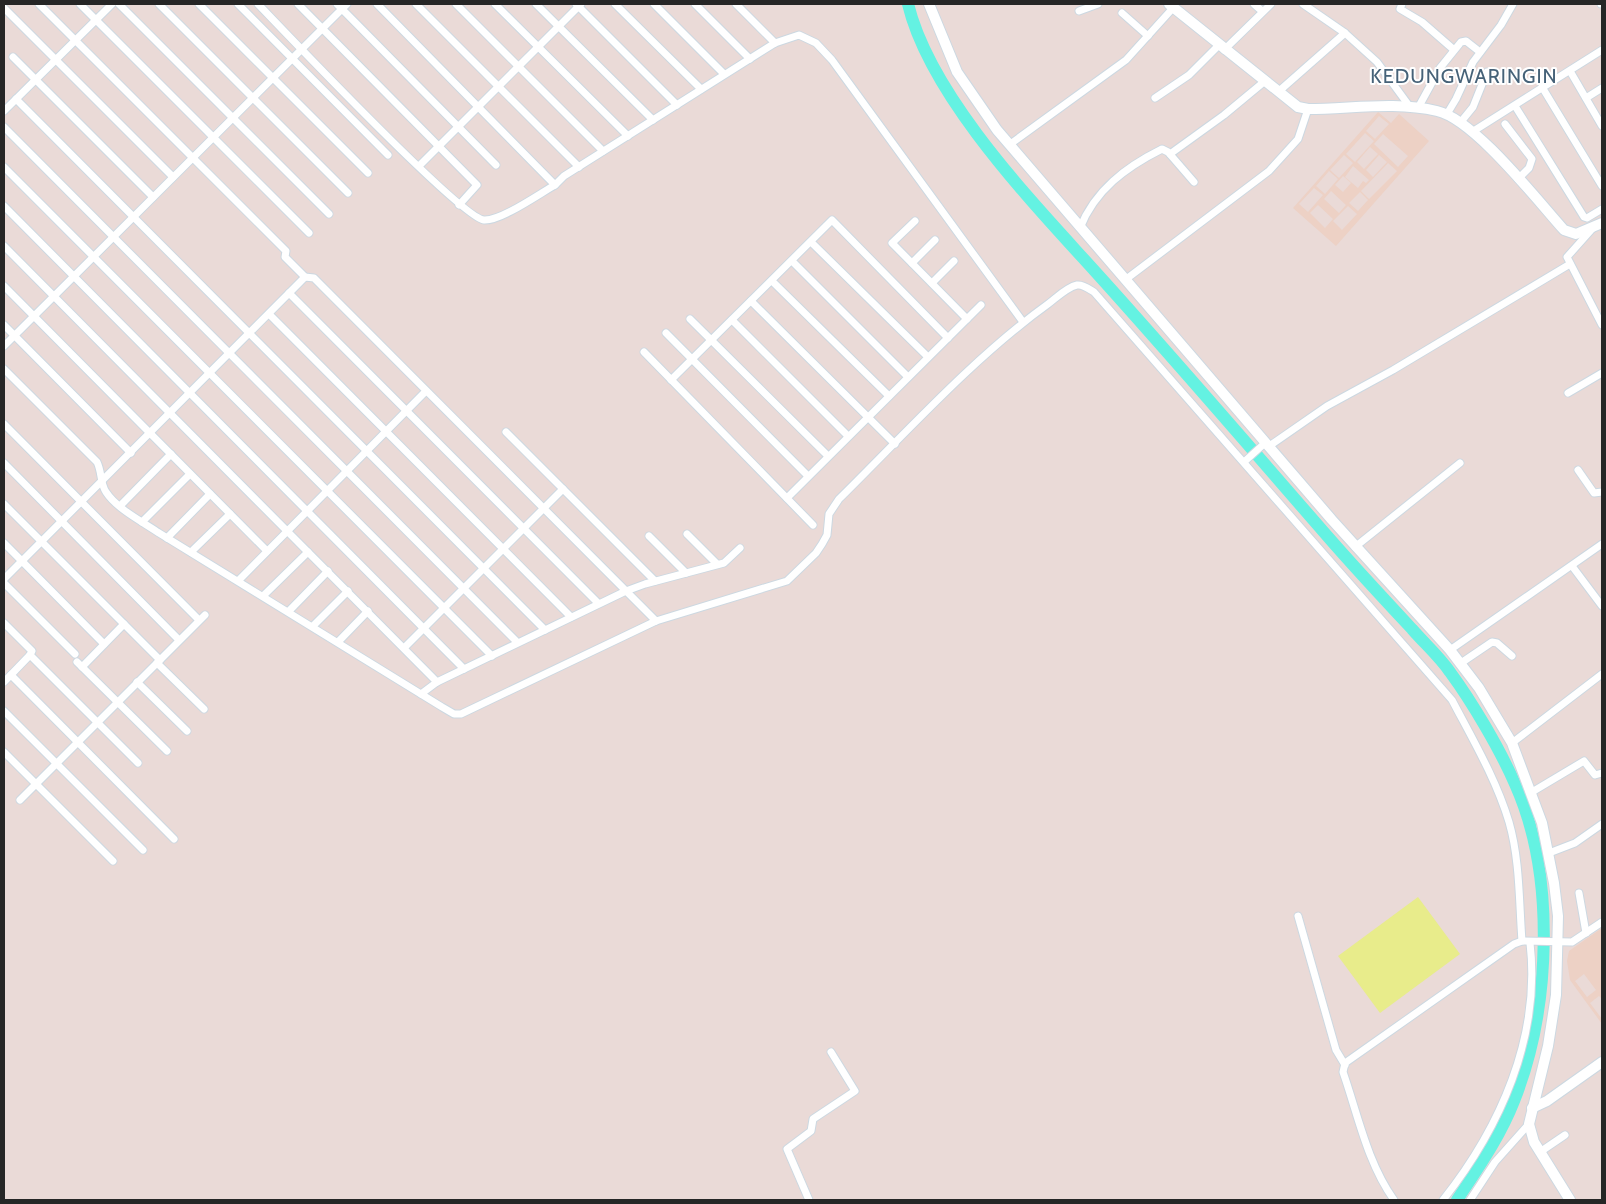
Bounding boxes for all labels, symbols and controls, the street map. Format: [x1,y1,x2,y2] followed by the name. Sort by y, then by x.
[1370,64,1558,88] district label: KEDUNGWARINGIN

